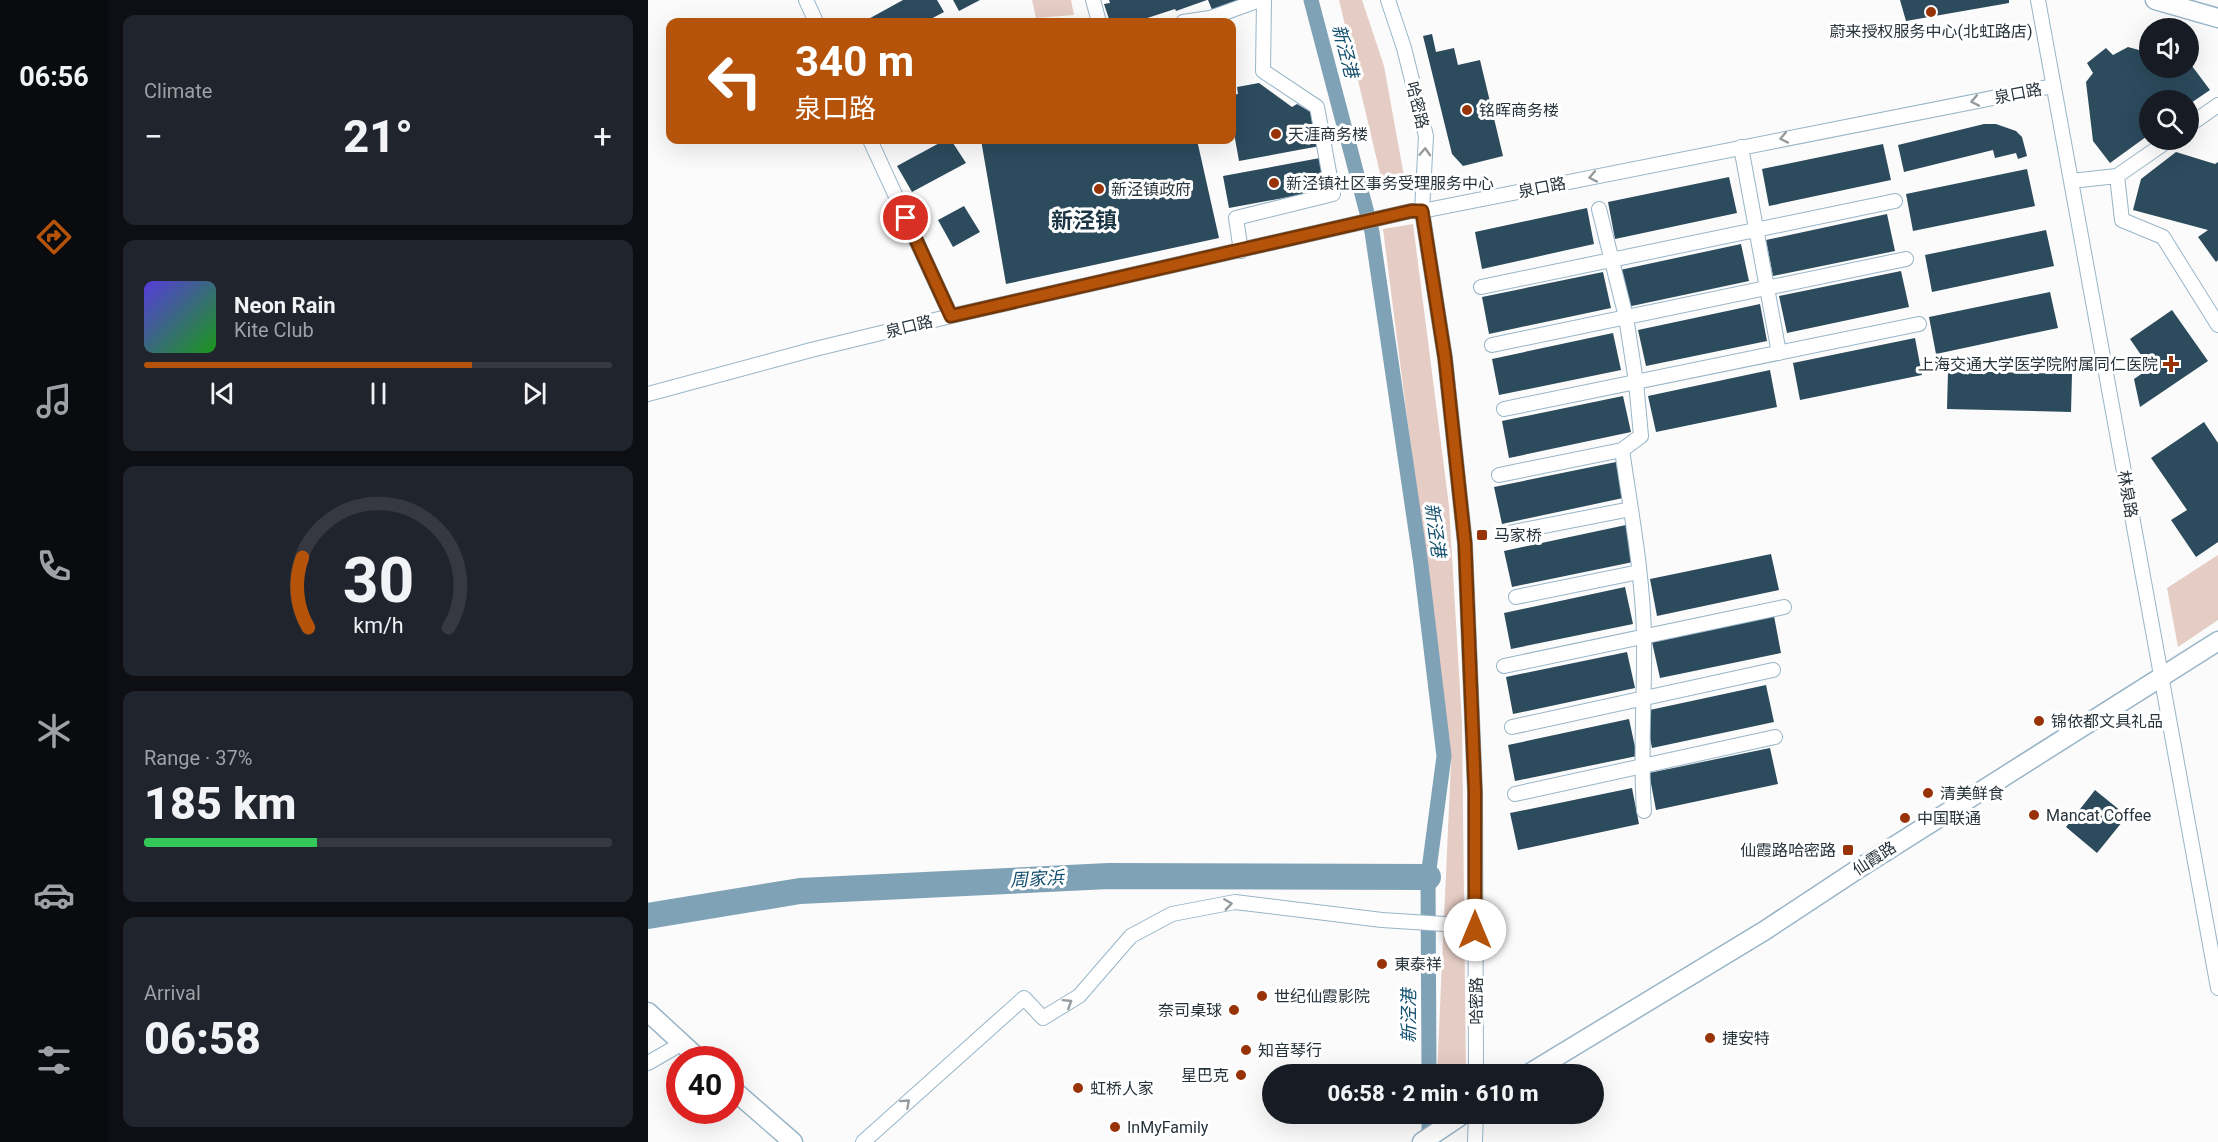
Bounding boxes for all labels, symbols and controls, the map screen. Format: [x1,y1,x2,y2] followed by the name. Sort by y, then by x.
[1924,5,1938,19] marker: 蔚来授权服务中心(北虹路店)
[2139,18,2199,150] map controls
[2139,18,2199,78] button: sound
[1328,22,1363,83] water label: 新泾港
[1829,22,2033,41] place label: 蔚来授权服务中心(北虹路店)
[795,37,914,86] text: 340 m
[696,42,774,120] icon: left
[19,61,89,93] text: 06:56
[144,79,212,103] text: Climate
[1402,80,1433,131] street label: 哈密路
[1993,80,2043,107] street label: 泉口路
[2139,90,2199,150] button: search
[795,93,876,125] text: 泉口路
[1971,94,1981,107] one-way arrow
[1479,101,1559,120] place label: 铭晖商务楼
[1460,103,1474,117] marker: 铭晖商务楼
[343,110,413,163] text: 21°
[144,117,163,156] text: −
[593,117,612,156] text: +
[1288,125,1368,144] place label: 天涯商务楼
[1269,127,1283,141] marker: 天涯商务楼
[1779,131,1789,144] one-way arrow
[1419,148,1432,157] one-way arrow
[1588,169,1598,182] one-way arrow
[1286,174,1494,193] place label: 新泾镇社区事务受理服务中心
[1517,174,1567,201] street label: 泉口路
[1267,176,1281,190] marker: 新泾镇社区事务受理服务中心
[1111,180,1191,199] place label: 新泾镇政府
[1092,182,1106,196] marker: 新泾镇政府
[880,192,931,243] pin
[889,201,922,234] icon: arrive
[1051,208,1117,233] district label: 新泾镇
[33,216,75,258] icon: directions
[234,293,336,318] text: Neon Rain
[884,311,935,342] street label: 泉口路
[234,318,314,342] text: Kite Club
[1918,355,2158,374] place label: 上海交通大学医学院附属同仁医院
[2162,355,2180,373] marker: 上海交通大学医学院附属同仁医院
[206,377,239,410] icon: previous
[362,377,395,410] icon: pause
[518,377,551,410] icon: next
[33,380,75,422] icon: music
[2114,469,2141,519] street label: 林泉路
[1421,502,1450,561] water label: 新泾港
[1494,526,1542,545] place label: 马家桥
[1475,528,1489,542] marker: 马家桥
[342,544,414,617] text: 30
[33,545,75,587] icon: phone
[353,613,403,638] text: km/h
[33,710,75,752] icon: climate
[2051,712,2163,731] place label: 锦依都文具礼品
[2032,714,2046,728] marker: 锦依都文具礼品
[144,746,252,770] text: Range · 37%
[144,777,296,830] text: 185 km
[1940,784,2004,803] place label: 清美鲜食
[1921,786,1935,800] marker: 清美鲜食
[2046,806,2151,825] place label: Mancat Coffee
[2027,808,2041,822] marker: Mancat Coffee
[1917,809,1981,828] place label: 中国联通
[1898,811,1912,825] marker: 中国联通
[1849,837,1900,879] street label: 仙霞路
[1740,841,1836,860] place label: 仙霞路哈密路
[1841,843,1855,857] marker: 仙霞路哈密路
[1009,866,1066,890] water label: 周家浜
[33,874,75,916] icon: car
[1443,898,1507,962] position arrow
[1223,899,1232,911] one-way arrow
[1394,955,1442,974] place label: 東泰祥
[1375,957,1389,971] marker: 東泰祥
[1467,977,1486,1025] street label: 哈密路
[144,981,201,1005] text: Arrival
[1398,986,1419,1043] water label: 新泾港
[1274,987,1370,1006] place label: 世纪仙霞影院
[1255,989,1269,1003] marker: 世纪仙霞影院
[1062,998,1072,1010] one-way arrow
[1158,1001,1222,1020] place label: 奈司桌球
[1227,1003,1241,1017] marker: 奈司桌球
[144,1012,261,1065] text: 06:58
[1722,1029,1770,1048] place label: 捷安特
[1703,1031,1717,1045] marker: 捷安特
[33,1039,75,1081] icon: filters
[1258,1041,1322,1060] place label: 知音琴行
[1239,1043,1253,1057] marker: 知音琴行
[666,1046,744,1124] speed limit sign: 40
[1181,1066,1229,1085] place label: 星巴克
[1234,1068,1248,1082] marker: 星巴克
[1090,1079,1154,1098] place label: 虹桥人家
[1071,1081,1085,1095] marker: 虹桥人家
[1328,1081,1538,1106] text: 06:58 · 2 min · 610 m
[900,1099,910,1110] one-way arrow
[1127,1118,1209,1137] place label: InMyFamily
[1108,1120,1122,1134] marker: InMyFamily

